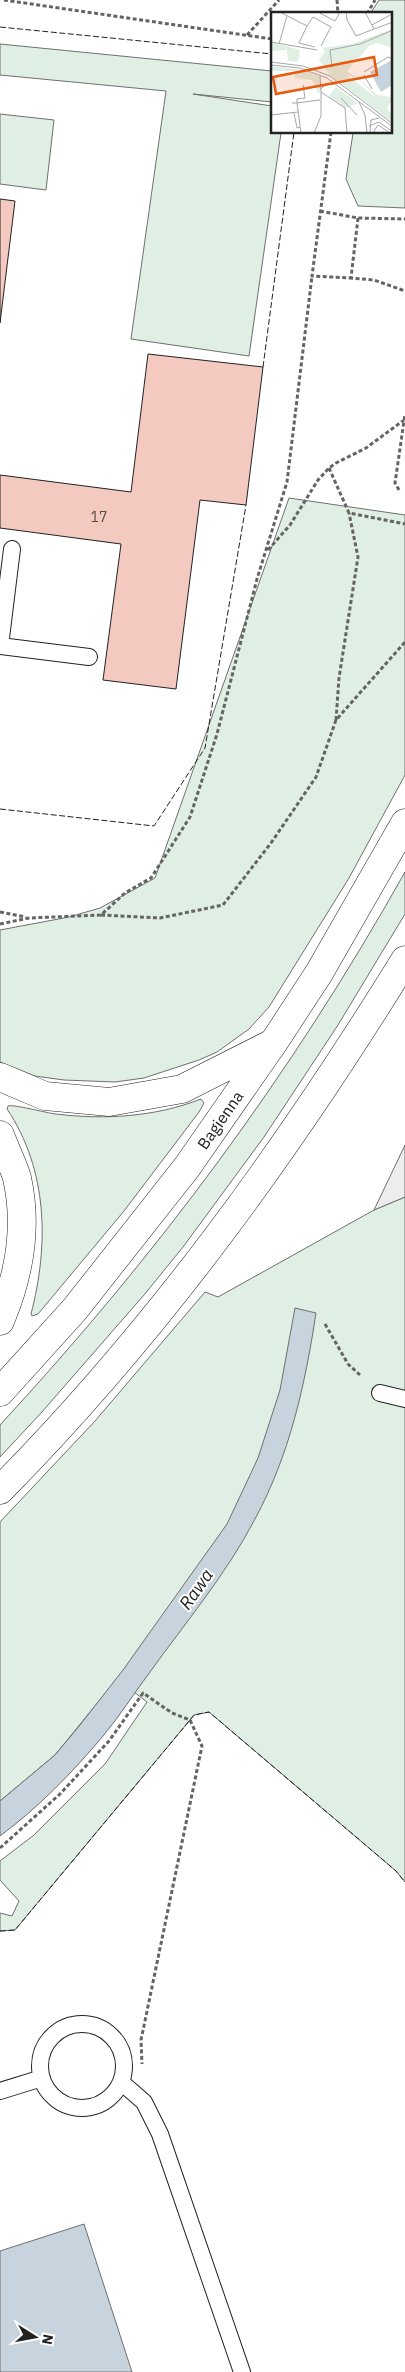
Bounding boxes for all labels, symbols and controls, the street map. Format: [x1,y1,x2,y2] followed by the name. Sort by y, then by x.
[271,12,392,134] inset map
[91,508,107,526] house number: 17
[193,1086,248,1153] street label: Bagienna
[174,1564,218,1614] water label: Rawa
[10,2312,60,2362] north arrow
[38,2333,58,2346] text: N

